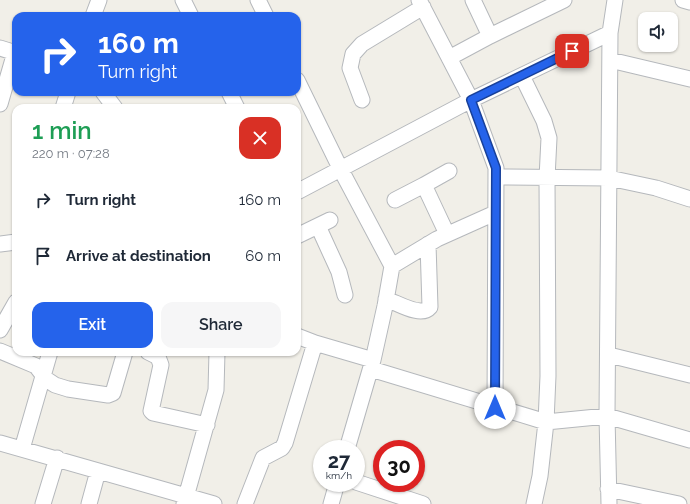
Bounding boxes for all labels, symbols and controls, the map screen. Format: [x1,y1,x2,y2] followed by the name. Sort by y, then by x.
[638,12,678,52] map controls
[638,12,678,52] button: sound
[98,27,179,60] text: 160 m
[32,28,84,80] icon: right
[555,34,589,68] pin
[561,40,583,62] icon: arrive
[98,61,177,82] text: Turn right
[32,116,92,145] text: 1 min
[239,117,281,159] button: close
[32,146,110,161] text: 220 m · 07:28
[32,189,54,211] icon: right
[66,191,136,209] text: Turn right
[239,191,281,209] text: 160 m
[32,245,54,267] icon: arrive
[66,247,211,265] text: Arrive at destination
[245,247,281,265] text: 60 m
[32,302,153,348] button: Exit
[161,302,281,348] button: Share
[474,387,516,429] position arrow
[373,440,425,492] speed limit sign: 30
[328,449,350,473] text: 27
[326,470,352,481] text: km/h

